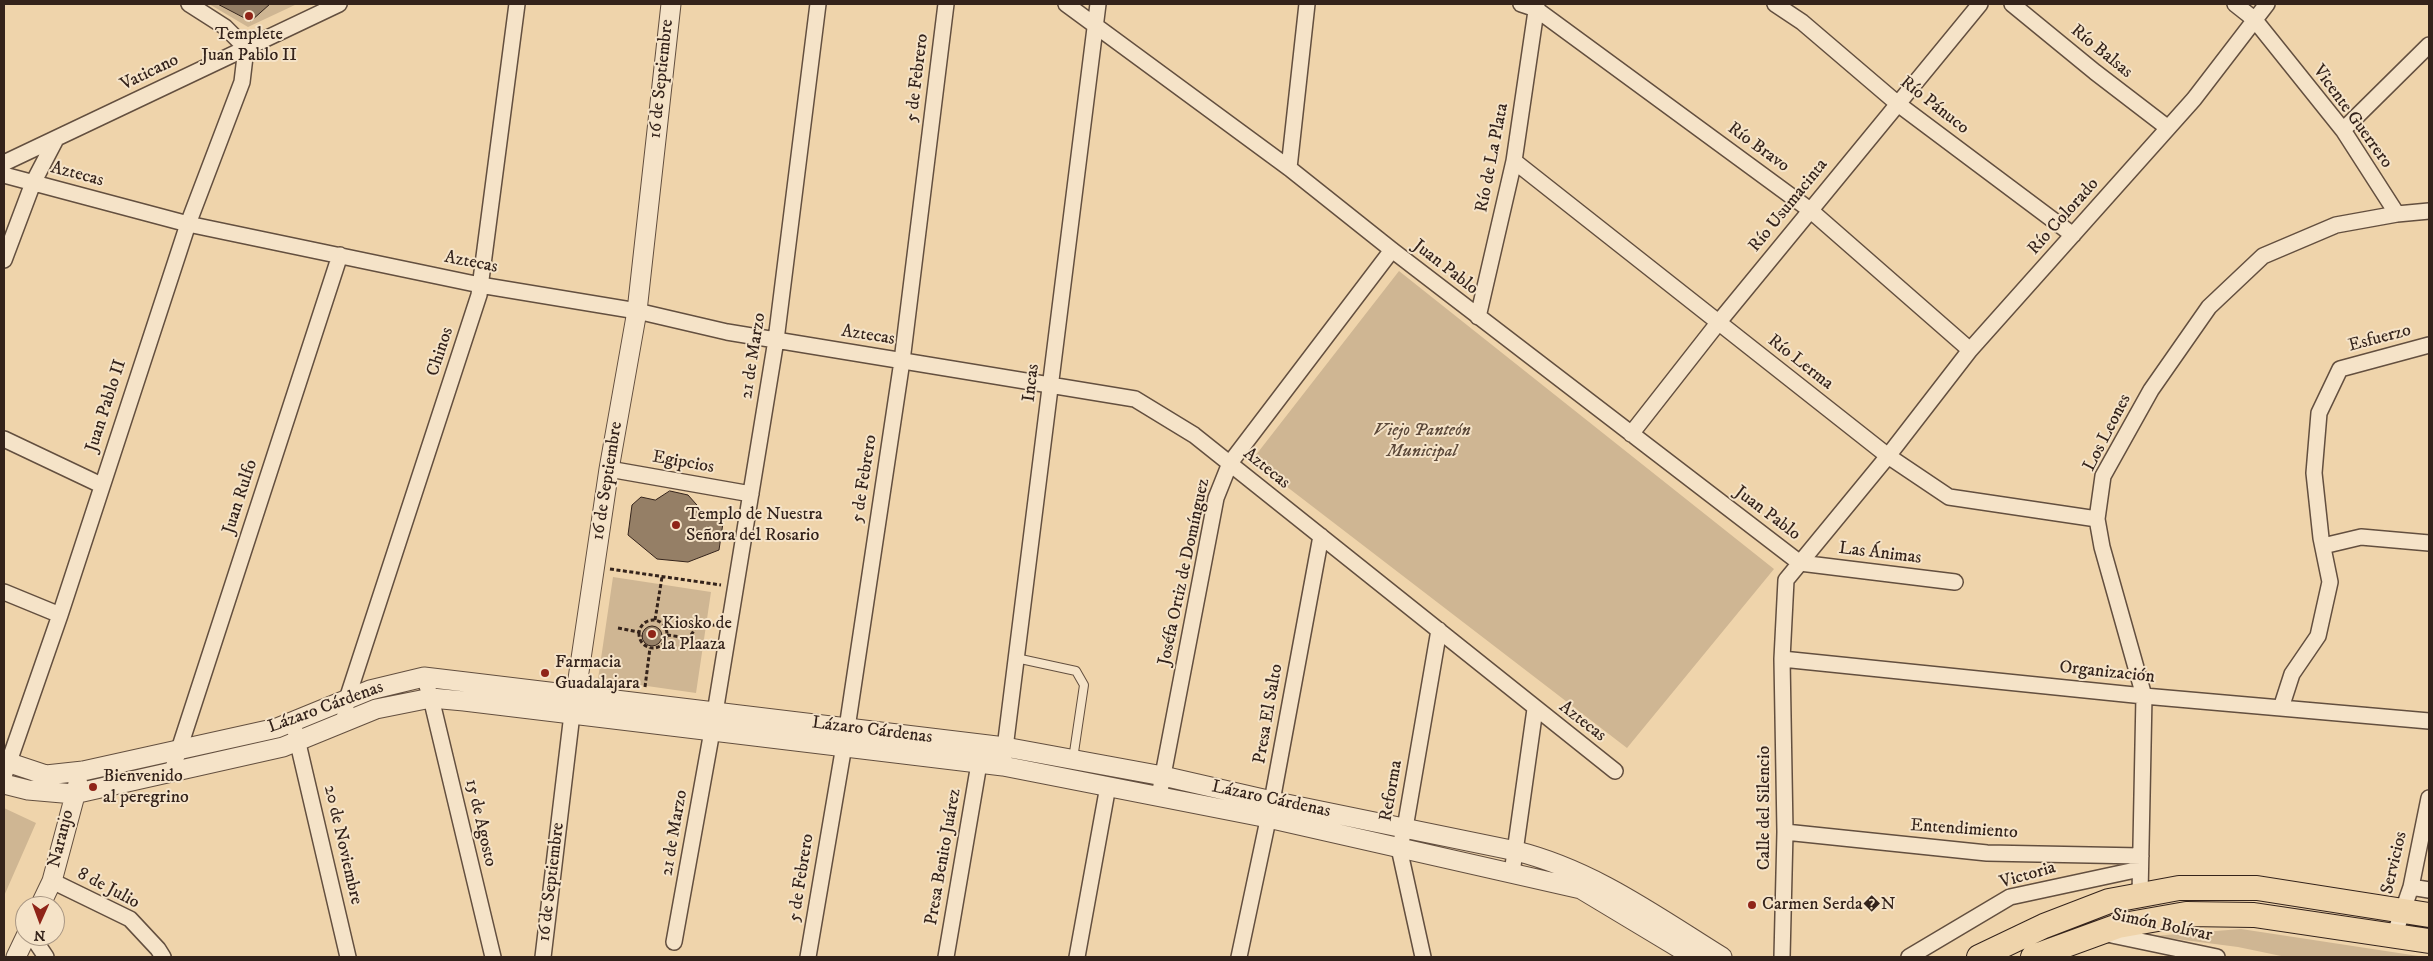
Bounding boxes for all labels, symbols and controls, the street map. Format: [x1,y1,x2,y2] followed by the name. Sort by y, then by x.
[243,10,255,22] marker: Templete Juan Pablo II
[645,18,679,140] street label: 16 de Septiembre
[2066,21,2136,83] street label: Río Balsas
[201,24,297,66] place label: Templete Juan Pablo II
[902,32,934,124] street label: 5 de Febrero
[117,50,183,96] street label: Vaticano
[2307,61,2397,173] street label: Vicente Guerrero
[1895,72,1973,140] street label: Río Pánuco
[1472,102,1514,214] street label: Río de La Plata
[1723,118,1793,178] street label: Río Bravo
[1745,155,1833,257] street label: Río Usumacinta
[48,158,106,192] street label: Aztecas
[2024,174,2104,260] street label: Río Colorado
[1408,236,1482,300] street label: Juan Pablo
[442,247,500,279] street label: Aztecas
[737,311,771,401] street label: 21 de Marzo
[2346,320,2414,358] street label: Esfuerzo
[840,321,896,351] street label: Aztecas
[423,325,459,379] street label: Chinos
[1763,331,1837,395] street label: Río Lerma
[82,357,132,455] street label: Juan Pablo II
[1019,363,1045,403] street label: Incas
[2079,391,2137,475] street label: Los Leones
[588,420,628,542] street label: 16 de Septiembre
[1373,420,1471,462] park label: Viejo Panteón Municipal
[847,433,883,525] street label: 5 de Febrero
[1238,444,1294,494] street label: Aztecas
[650,447,716,479] street label: Egipcios
[219,457,263,537] street label: Juan Rulfo
[1155,477,1215,667] street label: Joséfa Ortiz de Domínguez
[1730,482,1804,546] street label: Juan Pablo
[686,504,823,546] place label: Templo de Nuestra Señora del Rosario
[670,519,682,531] marker: Templo de Nuestra Señora del Rosario
[1837,538,1923,570] street label: Las Ánimas
[662,613,732,656] place label: Kiosko de la Plaaza
[646,628,658,640] marker: Kiosko de la Plaaza
[555,652,640,694] place label: Farmacia Guadalajara
[2058,657,2156,689] street label: Organización
[1250,662,1288,766] street label: Presa El Salto
[539,667,551,679] marker: Farmacia Guadalajara
[265,677,387,739] street label: Lázaro Cárdenas
[1554,697,1610,747] street label: Aztecas
[811,713,933,749] street label: Lázaro Cárdenas
[1754,746,1776,870] street label: Calle del Silencio
[1376,759,1408,823] street label: Reforma
[103,766,189,809] place label: Bienvenido al peregrino
[459,777,501,869] street label: 15 de Agosto
[1210,777,1332,823] street label: Lázaro Cárdenas
[87,781,99,793] marker: Bienvenido al peregrino
[318,783,366,907] street label: 20 de Noviembre
[921,787,967,927] street label: Presa Benito Juárez
[657,788,693,878] street label: 21 de Marzo
[44,808,80,870] street label: Naranjo
[1910,815,2018,845] street label: Entendimiento
[534,821,570,943] street label: 16 de Septiembre
[2377,830,2413,896] street label: Servicios
[784,832,820,924] street label: 5 de Febrero
[1998,858,2058,894] street label: Victoria
[73,864,143,914] street label: 8 de Julio
[1762,894,1895,916] place label: Carmen Serda�N
[15,896,65,946] north arrow
[1746,899,1758,911] marker: Carmen Serda�N
[2110,905,2214,947] street label: Simón Bolívar
[33,926,46,944] text: N

